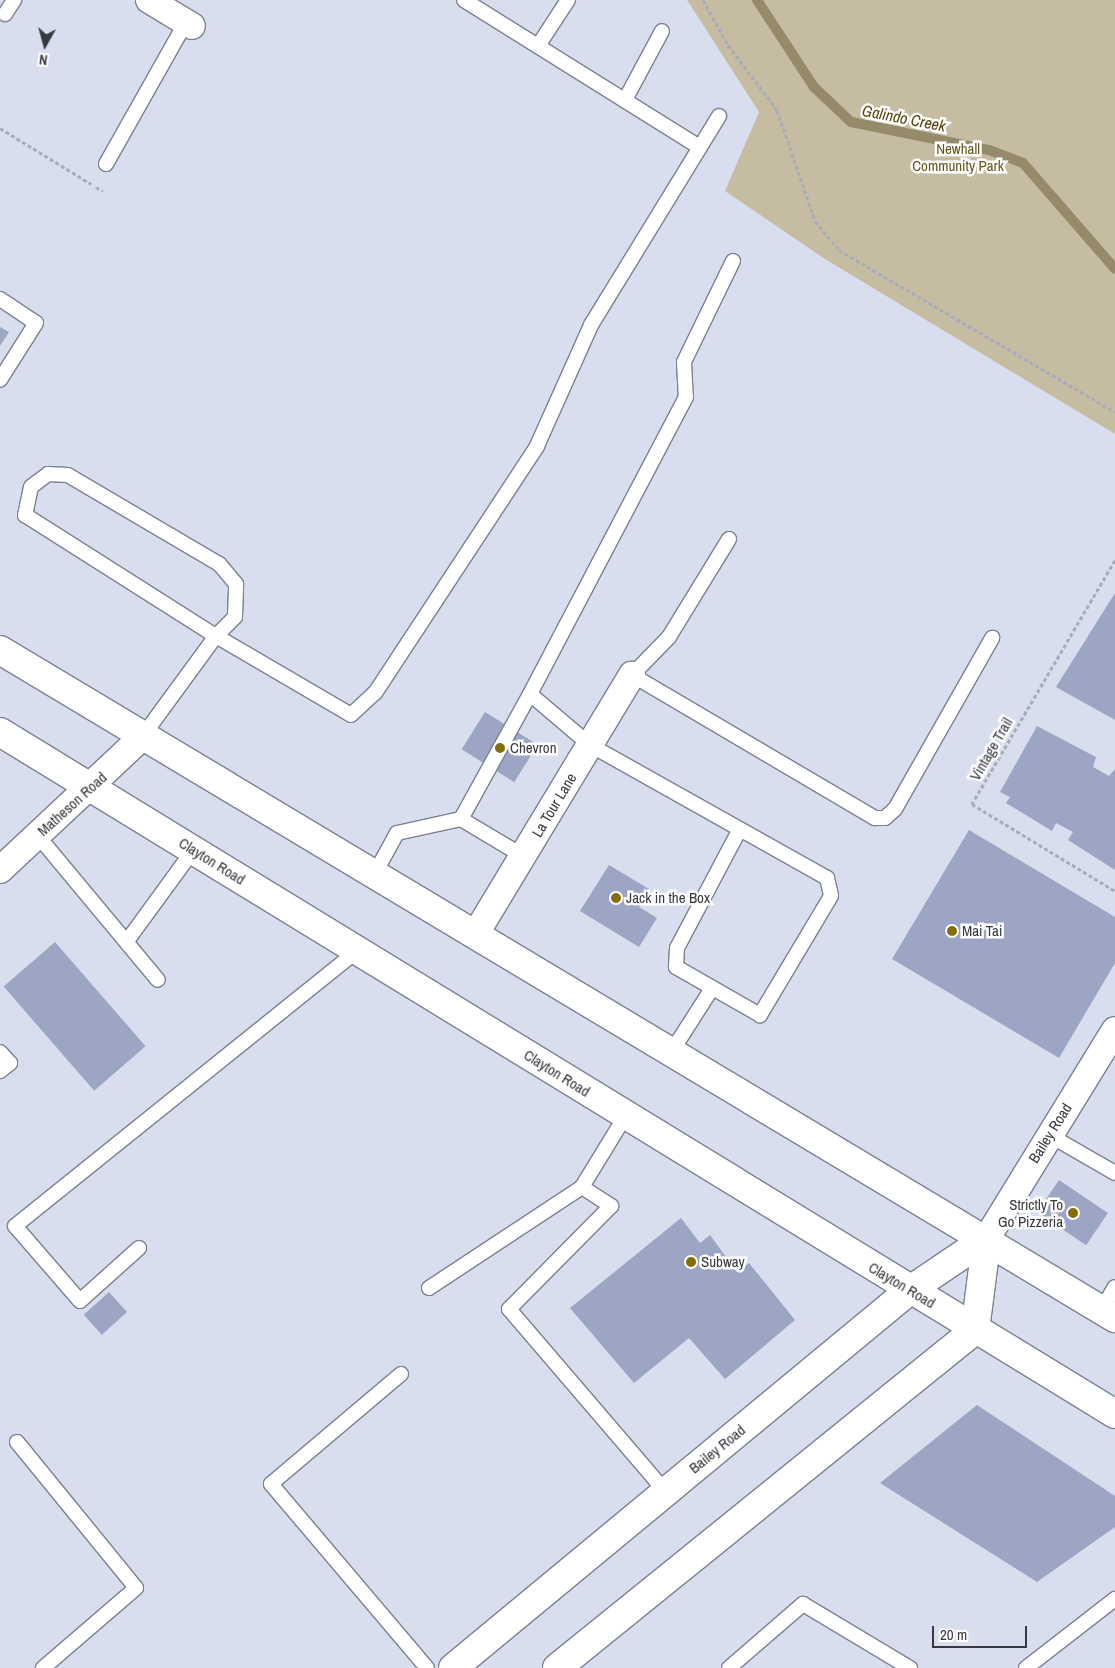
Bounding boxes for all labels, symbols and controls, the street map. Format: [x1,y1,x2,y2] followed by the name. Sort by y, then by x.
[20,20,70,70] north arrow
[38,50,48,69] text: N
[861,101,947,135] water label: Galindo Creek
[912,139,1004,174] park label: Newhall Community Park
[966,714,1016,784] street label: Vintage Trail
[510,739,556,757] place label: Chevron
[494,742,506,754] marker: Chevron
[34,768,110,840] street label: Matheson Road
[528,770,580,840] street label: La Tour Lane
[176,834,248,888] street label: Clayton Road
[626,889,710,907] place label: Jack in the Box
[610,892,622,904] marker: Jack in the Box
[962,922,1003,940] place label: Mai Tai
[946,925,958,937] marker: Mai Tai
[521,1046,593,1100] street label: Clayton Road
[1025,1100,1075,1166] street label: Bailey Road
[998,1195,1063,1230] place label: Strictly To Go Pizzeria
[1067,1207,1079,1219] marker: Strictly To Go Pizzeria
[701,1253,745,1271] place label: Subway
[685,1256,697,1268] marker: Subway
[865,1258,939,1312] street label: Clayton Road
[685,1421,749,1477] street label: Bailey Road
[935,1616,1030,1648] scale bar
[940,1624,967,1645] text: 20 m

